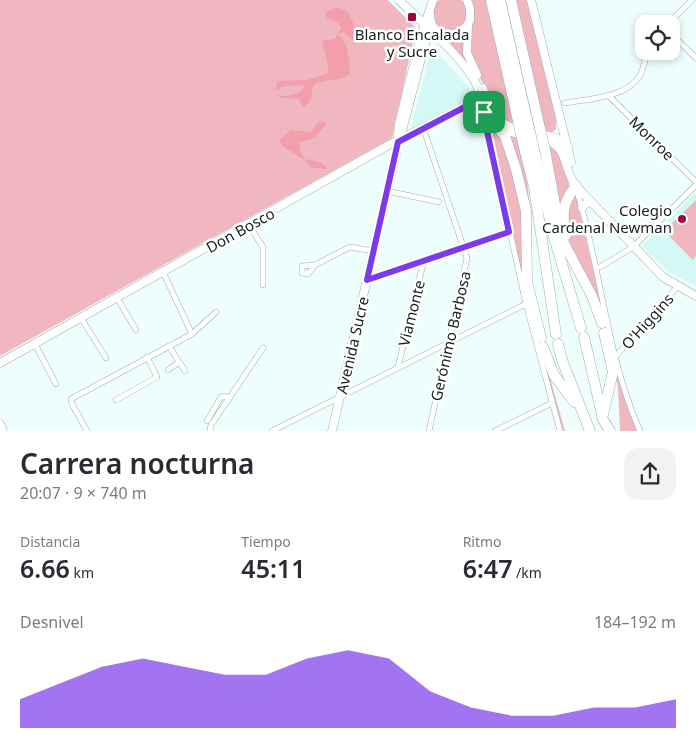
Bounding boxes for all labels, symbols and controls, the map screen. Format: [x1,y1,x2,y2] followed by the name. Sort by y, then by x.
[406,11,418,23] marker: Blanco Encalada y Sucre
[635,15,680,60] map controls
[635,15,680,60] button: locate
[355,24,469,61] place label: Blanco Encalada y Sucre
[463,91,505,133] pin
[470,98,498,126] icon: arrive
[625,112,679,164] street label: Monroe
[542,200,672,237] place label: Colegio Cardenal Newman
[202,203,278,257] street label: Don Bosco
[676,213,688,225] marker: Colegio Cardenal Newman
[425,269,475,403] street label: Gerónimo Barbosa
[393,278,429,348] street label: Viamonte
[617,289,677,353] street label: O'Higgins
[331,294,373,396] street label: Avenida Sucre
[20,444,254,482] text: Carrera nocturna
[624,448,676,500] button: share
[20,482,147,504] text: 20:07 · 9 × 740 m
[20,532,80,551] text: Distancia
[241,532,291,551] text: Tiempo
[463,532,502,551] text: Ritmo
[20,551,70,585] text: 6.66
[241,551,305,585] text: 45:11
[463,551,512,585] text: 6:47
[70,563,94,582] text: km
[512,563,542,582] text: /km
[20,611,84,633] text: Desnivel
[594,611,676,633] text: 184–192 m

